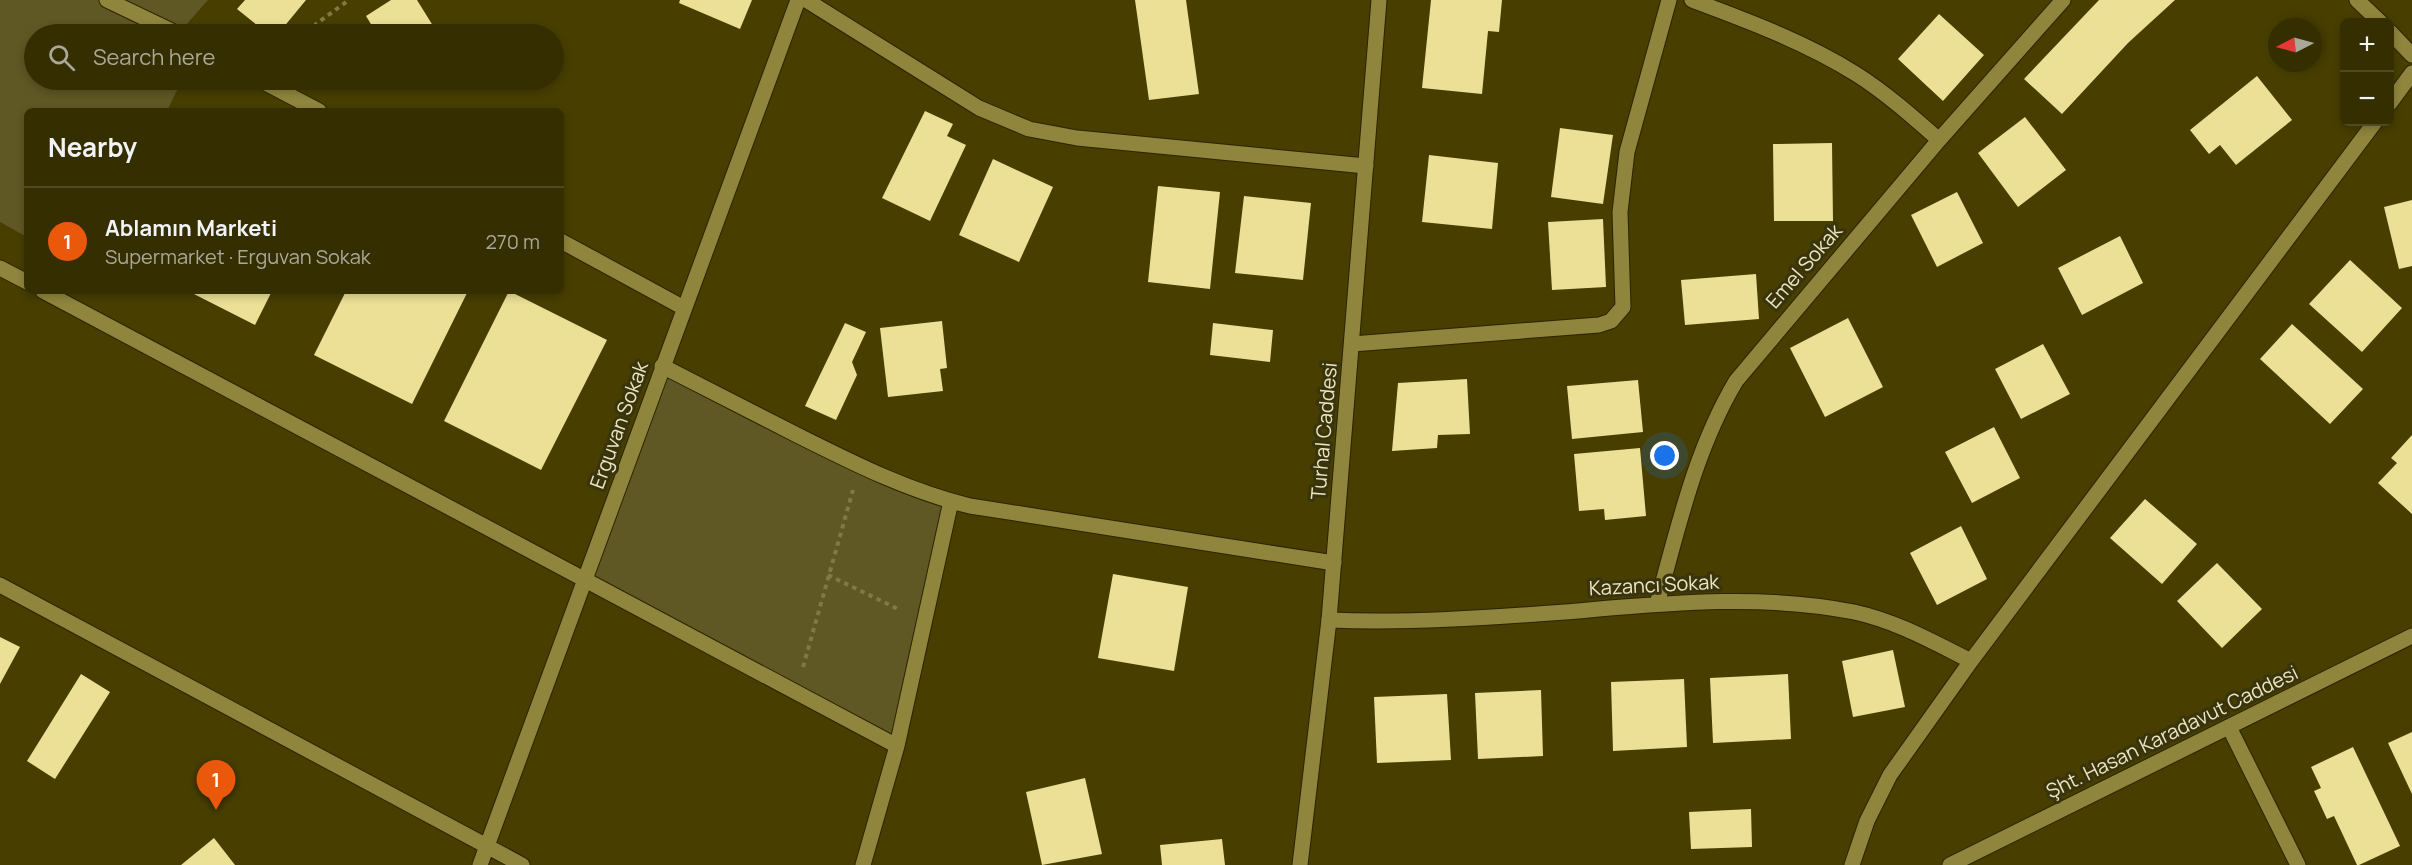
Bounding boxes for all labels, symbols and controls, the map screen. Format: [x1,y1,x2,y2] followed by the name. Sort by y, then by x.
[2268,18,2322,72] north arrow
[2340,18,2394,126] map controls
[2340,18,2394,72] button: +
[24,24,564,90] search box
[45,41,78,74] icon: search
[93,42,215,72] text: Search here
[2340,72,2394,126] button: −
[48,129,137,165] text: Nearby
[105,213,277,243] text: Ablamın Marketi
[1759,217,1849,314] street label: Emel Sokak
[63,228,72,255] text: 1
[485,228,540,255] text: 270 m
[105,243,371,270] text: Supermarket · Erguvan Sokak
[583,356,654,492] street label: Erguvan Sokak
[1304,361,1343,501] street label: Turhal Caddesi
[1650,441,1679,470] your location
[1588,568,1721,601] street label: Kazancı Sokak
[2041,659,2302,804] street label: Şht. Hasan Karadavut Caddesi
[196,760,236,810] pin: 1

